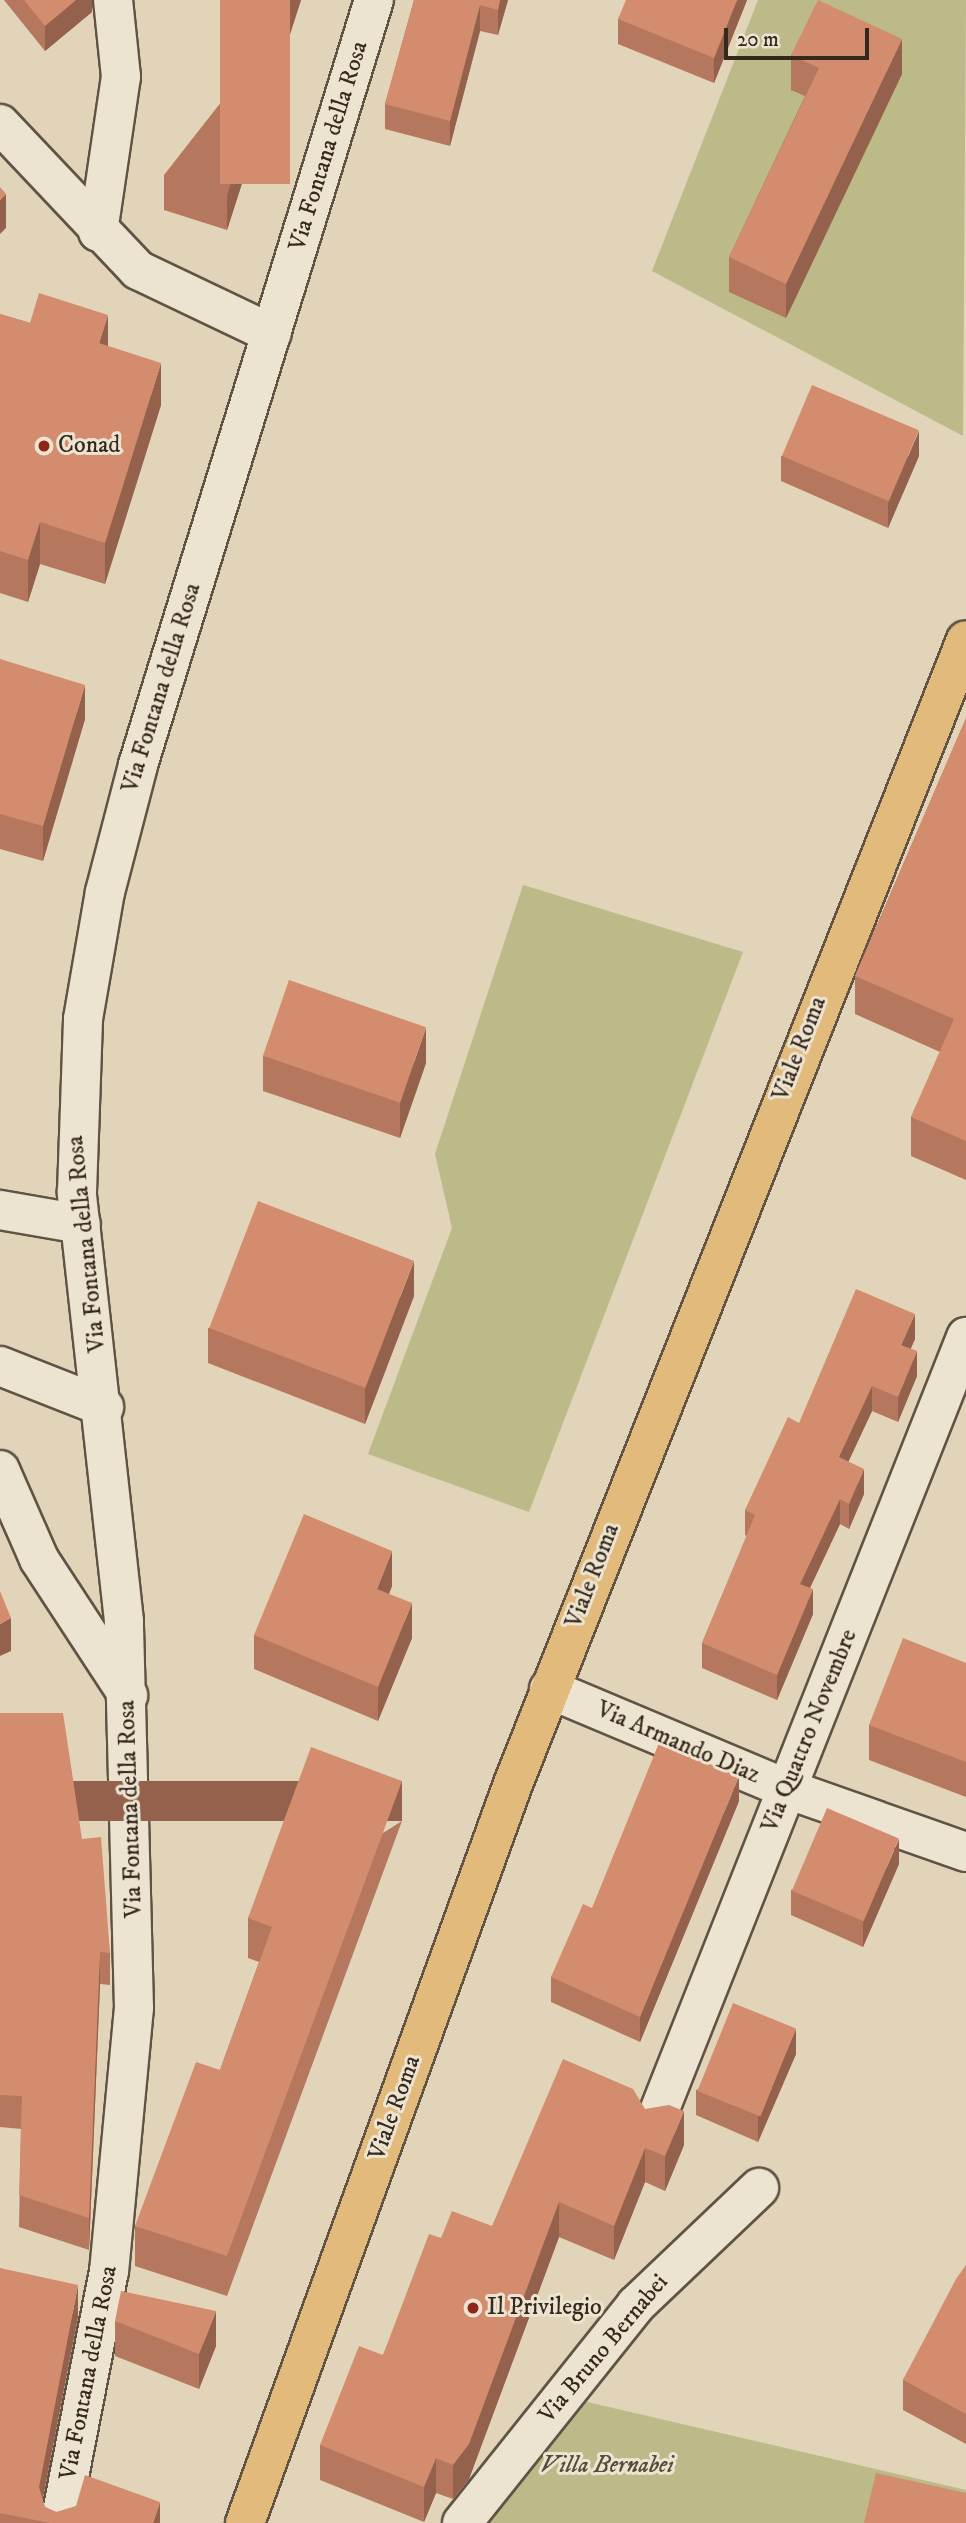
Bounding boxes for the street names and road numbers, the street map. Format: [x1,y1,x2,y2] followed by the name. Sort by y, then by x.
[283,38,375,254] street label: Via Fontana della Rosa
[116,580,208,796] street label: Via Fontana della Rosa
[767,993,833,1105] street label: Viale Roma
[61,1134,113,1354] street label: Via Fontana della Rosa
[560,1520,626,1632] street label: Viale Roma
[756,1625,864,1837] street label: Via Quattro Novembre
[592,1696,764,1790] street label: Via Armando Diaz
[113,1700,149,1918] street label: Via Fontana della Rosa
[363,2052,427,2164] street label: Viale Roma
[54,2263,124,2483] street label: Via Fontana della Rosa
[533,2269,675,2429] street label: Via Bruno Bernabei

